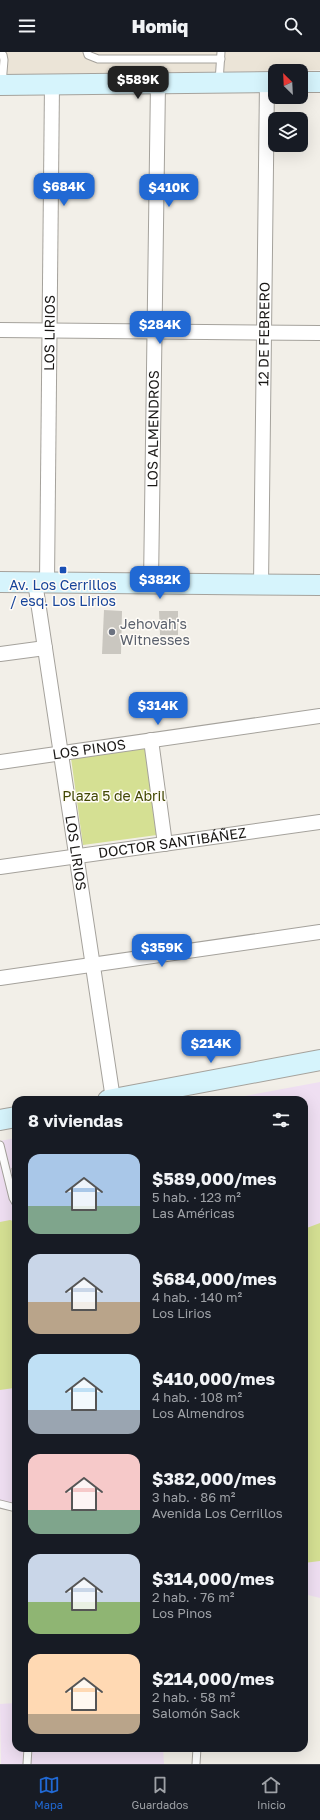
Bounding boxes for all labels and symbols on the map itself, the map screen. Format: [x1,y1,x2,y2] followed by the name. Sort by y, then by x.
[268,64,308,104] north arrow
[110,66,166,100] pin: $589K
[36,173,92,207] pin: $684K
[141,174,197,208] pin: $410K
[254,282,273,386] street label: 12 DE FEBRERO
[40,295,58,371] street label: LOS LIRIOS
[132,311,188,345] pin: $284K
[143,370,162,488] street label: LOS ALMENDROS
[58,565,68,575] marker: Av. Los Cerrillos / esq. Los Lirios
[132,566,188,600] pin: $382K
[9,576,117,609] place label: Av. Los Cerrillos / esq. Los Lirios
[120,615,190,648] place label: Jehovah's Witnesses
[107,627,117,637] marker: Jehovah's Witnesses
[130,692,186,726] pin: $314K
[51,735,127,762] street label: LOS PINOS
[62,787,166,804] park label: Plaza 5 de Abril
[62,814,90,892] street label: LOS LIRIOS
[97,823,247,861] street label: DOCTOR SANTIBÁÑEZ
[134,934,190,968] pin: $359K
[183,1030,239,1064] pin: $214K

